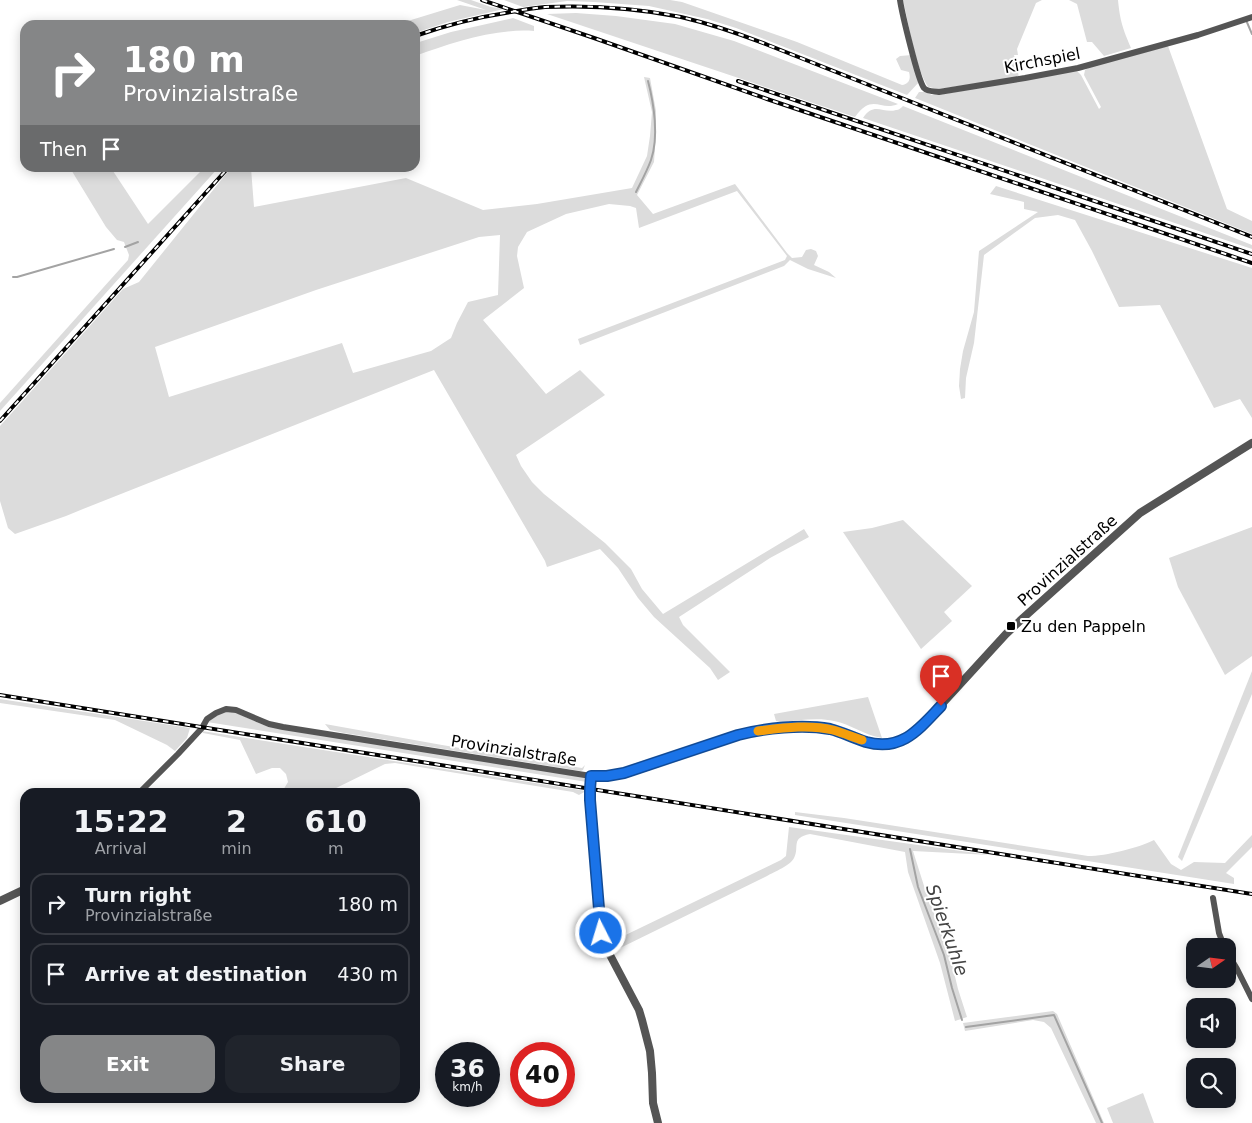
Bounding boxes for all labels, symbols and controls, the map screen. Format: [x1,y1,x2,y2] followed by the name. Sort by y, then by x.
[40,40,105,105] icon: right
[123,40,245,80] text: 180 m
[1002,44,1082,77] street label: Kirchspiel
[123,81,298,106] text: Provinzialstraße
[97,135,125,163] icon: arrive
[40,138,87,160] text: Then
[1014,511,1121,610] street label: Provinzialstraße
[1021,617,1146,636] place label: Zu den Pappeln
[1005,620,1017,632] marker: Zu den Pappeln
[920,655,962,706] pin
[927,662,955,690] icon: arrive
[449,731,578,770] street label: Provinzialstraße
[73,804,168,839] text: 15:22
[226,804,247,839] text: 2
[304,804,367,839] text: 610
[95,839,147,858] text: Arrival
[221,839,252,858] text: min
[328,839,344,858] text: m
[922,881,973,978] water label: Spierkuhle
[85,884,191,906] text: Turn right
[42,890,70,918] icon: right
[337,893,398,915] text: 180 m
[85,906,212,925] text: Provinzialstraße
[574,906,626,958] position arrow
[1186,938,1236,988] north arrow
[1186,938,1236,1108] map controls
[42,960,70,988] icon: arrive
[85,963,307,985] text: Arrive at destination
[337,963,398,985] text: 430 m
[1186,998,1236,1048] button: sound
[40,1035,215,1093] button: Exit
[225,1035,400,1093] button: Share
[510,1042,575,1107] speed limit sign: 40
[450,1054,485,1083] text: 36
[1186,1058,1236,1108] button: search
[452,1080,483,1094] text: km/h

